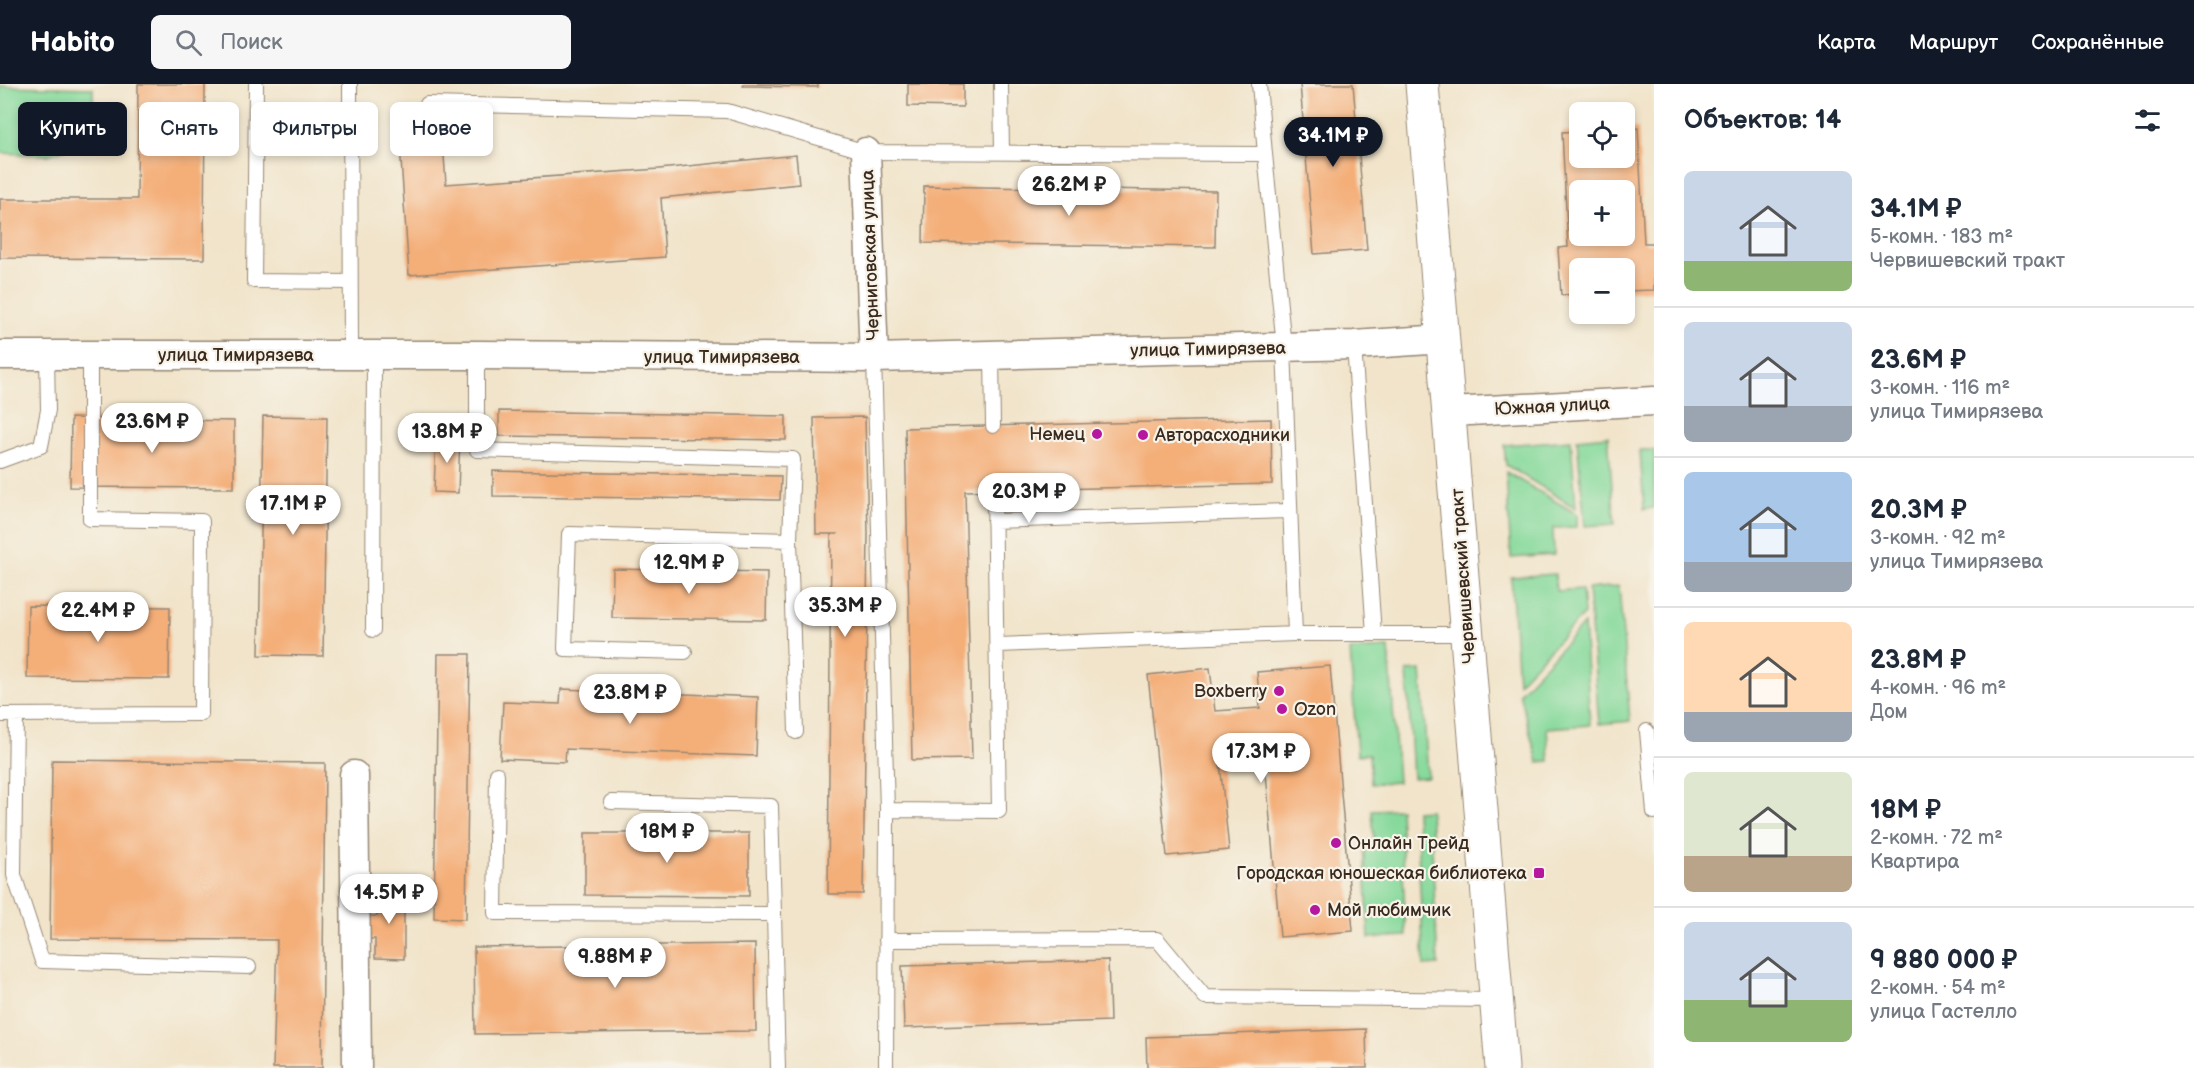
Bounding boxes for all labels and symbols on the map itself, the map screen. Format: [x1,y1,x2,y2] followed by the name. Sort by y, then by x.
[1278,117,1388,168] pin: 34.1M ₽
[1014,166,1124,217] pin: 26.2M ₽
[857,169,884,341] street label: Черниговская улица
[1130,338,1287,361] street label: улица Тимирязева
[158,345,314,366] street label: улица Тимирязева
[644,347,800,368] street label: улица Тимирязева
[1494,393,1611,420] street label: Южная улица
[97,403,207,454] pin: 23.6M ₽
[392,413,502,464] pin: 13.8M ₽
[1029,424,1085,445] place label: Немец
[1154,425,1290,446] place label: Авторасходники
[1090,427,1104,441] marker: Немец
[1136,428,1150,442] marker: Авторасходники
[974,473,1084,524] pin: 20.3M ₽
[238,485,348,536] pin: 17.1M ₽
[1447,487,1480,664] street label: Червишевский тракт
[634,544,744,595] pin: 12.9M ₽
[790,587,900,638] pin: 35.3M ₽
[43,592,153,643] pin: 22.4M ₽
[575,674,685,725] pin: 23.8M ₽
[1194,681,1268,702] place label: Boxberry
[1272,684,1286,698] marker: Boxberry
[1294,699,1336,720] place label: Ozon
[1275,702,1289,716] marker: Ozon
[1206,733,1316,784] pin: 17.3M ₽
[625,813,709,864] pin: 18M ₽
[1348,833,1469,854] place label: Онлайн Трейд
[1329,836,1343,850] marker: Онлайн Трейд
[1236,863,1527,884] place label: Городская юношеская библиотека
[1532,866,1546,880] marker: Городская юношеская библиотека
[334,874,444,925] pin: 14.5M ₽
[1327,900,1451,921] place label: Мой любимчик
[1308,903,1322,917] marker: Мой любимчик
[560,938,670,989] pin: 9.88M ₽

